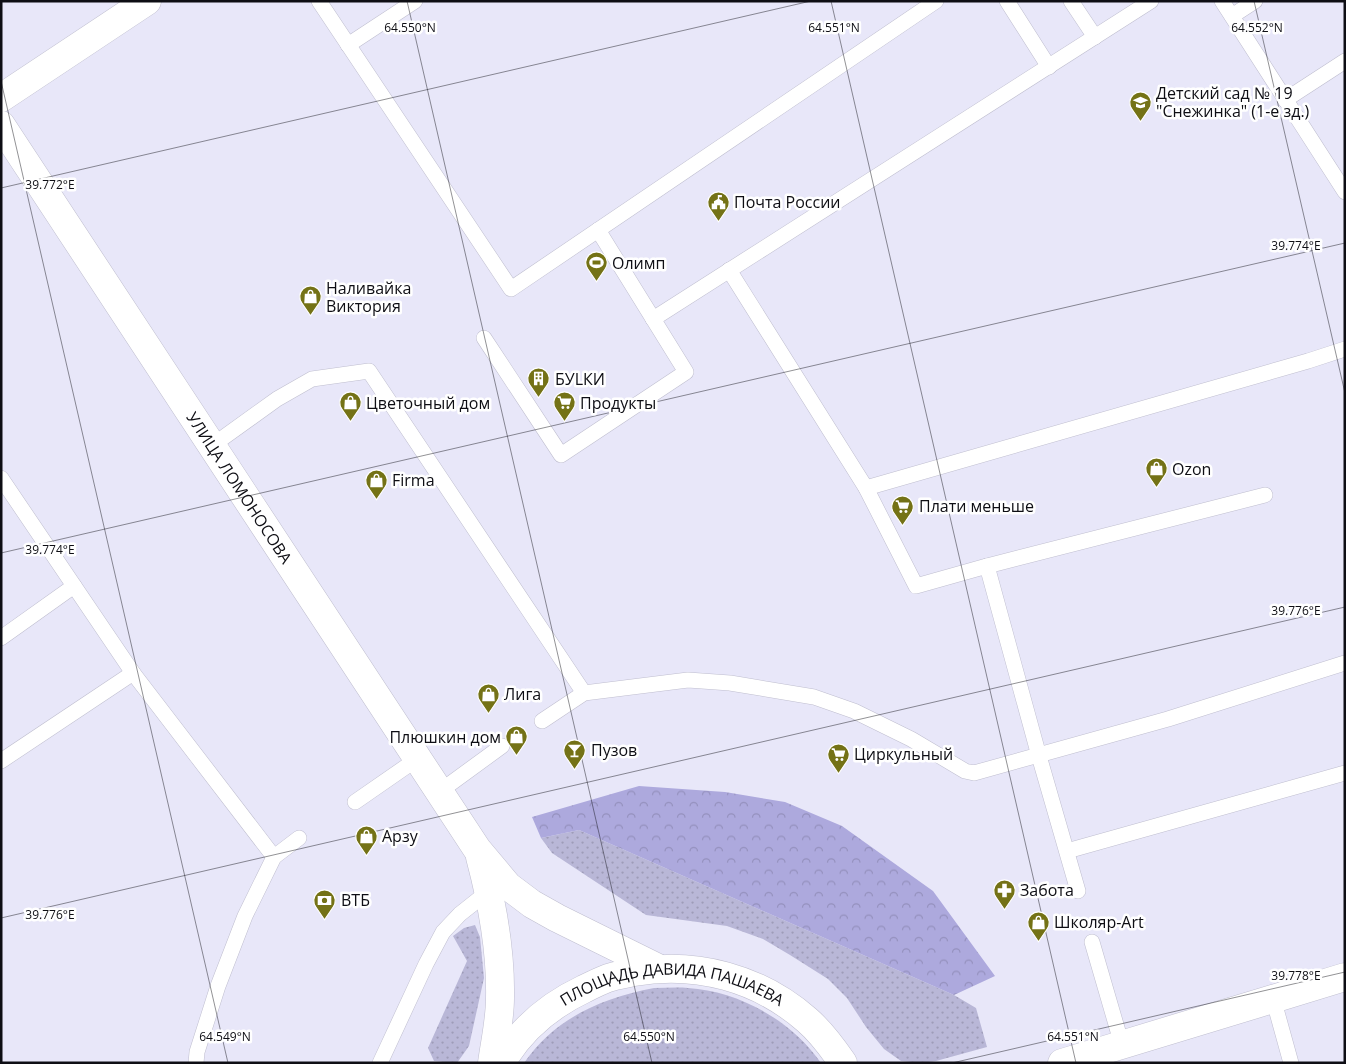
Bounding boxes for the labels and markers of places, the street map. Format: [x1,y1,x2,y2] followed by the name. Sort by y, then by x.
[1156,82,1310,122] place label: Детский сад № 19 "Снежинка" (1-е зд.)
[1128,90,1152,121] school or university icon: Детский сад № 19 "Снежинка" (1-е зд.)
[706,190,730,221] public building icon: Почта России
[734,191,840,213] place label: Почта России
[584,251,608,282] sports icon: Олимп
[612,252,665,274] place label: Олимп
[326,277,411,317] place label: Наливайка Виктория
[298,285,322,316] shop icon: Наливайка Виктория
[527,367,551,398] building icon: БУLКИ
[555,368,605,390] place label: БУLКИ
[338,391,362,422] shop icon: Цветочный дом
[552,391,576,422] supermarket icon: Продукты
[366,392,490,414] place label: Цветочный дом
[580,392,656,414] place label: Продукты
[1144,457,1168,488] shop icon: Ozon
[1172,458,1211,480] place label: Ozon
[364,468,388,499] shop icon: Firma
[392,469,435,491] place label: Firma
[891,494,915,525] supermarket icon: Плати меньше
[919,495,1034,517] place label: Плати меньше
[476,682,500,713] shop icon: Лига
[504,683,541,705] place label: Лига
[505,725,529,756] shop icon: Плюшкин дом
[389,726,501,748] place label: Плюшкин дом
[563,738,587,769] bar icon: Пузов
[591,739,637,761] place label: Пузов
[826,742,850,773] supermarket icon: Циркульный
[854,743,953,765] place label: Циркульный
[354,824,378,855] shop icon: Арзу
[382,825,419,847] place label: Арзу
[992,878,1016,909] pharmacy icon: Забота
[1020,879,1074,901] place label: Забота
[313,888,337,919] bank icon: ВТБ
[341,889,370,911] place label: ВТБ
[1026,910,1050,941] shop icon: Школяр-Art
[1054,911,1144,933] place label: Школяр-Art

